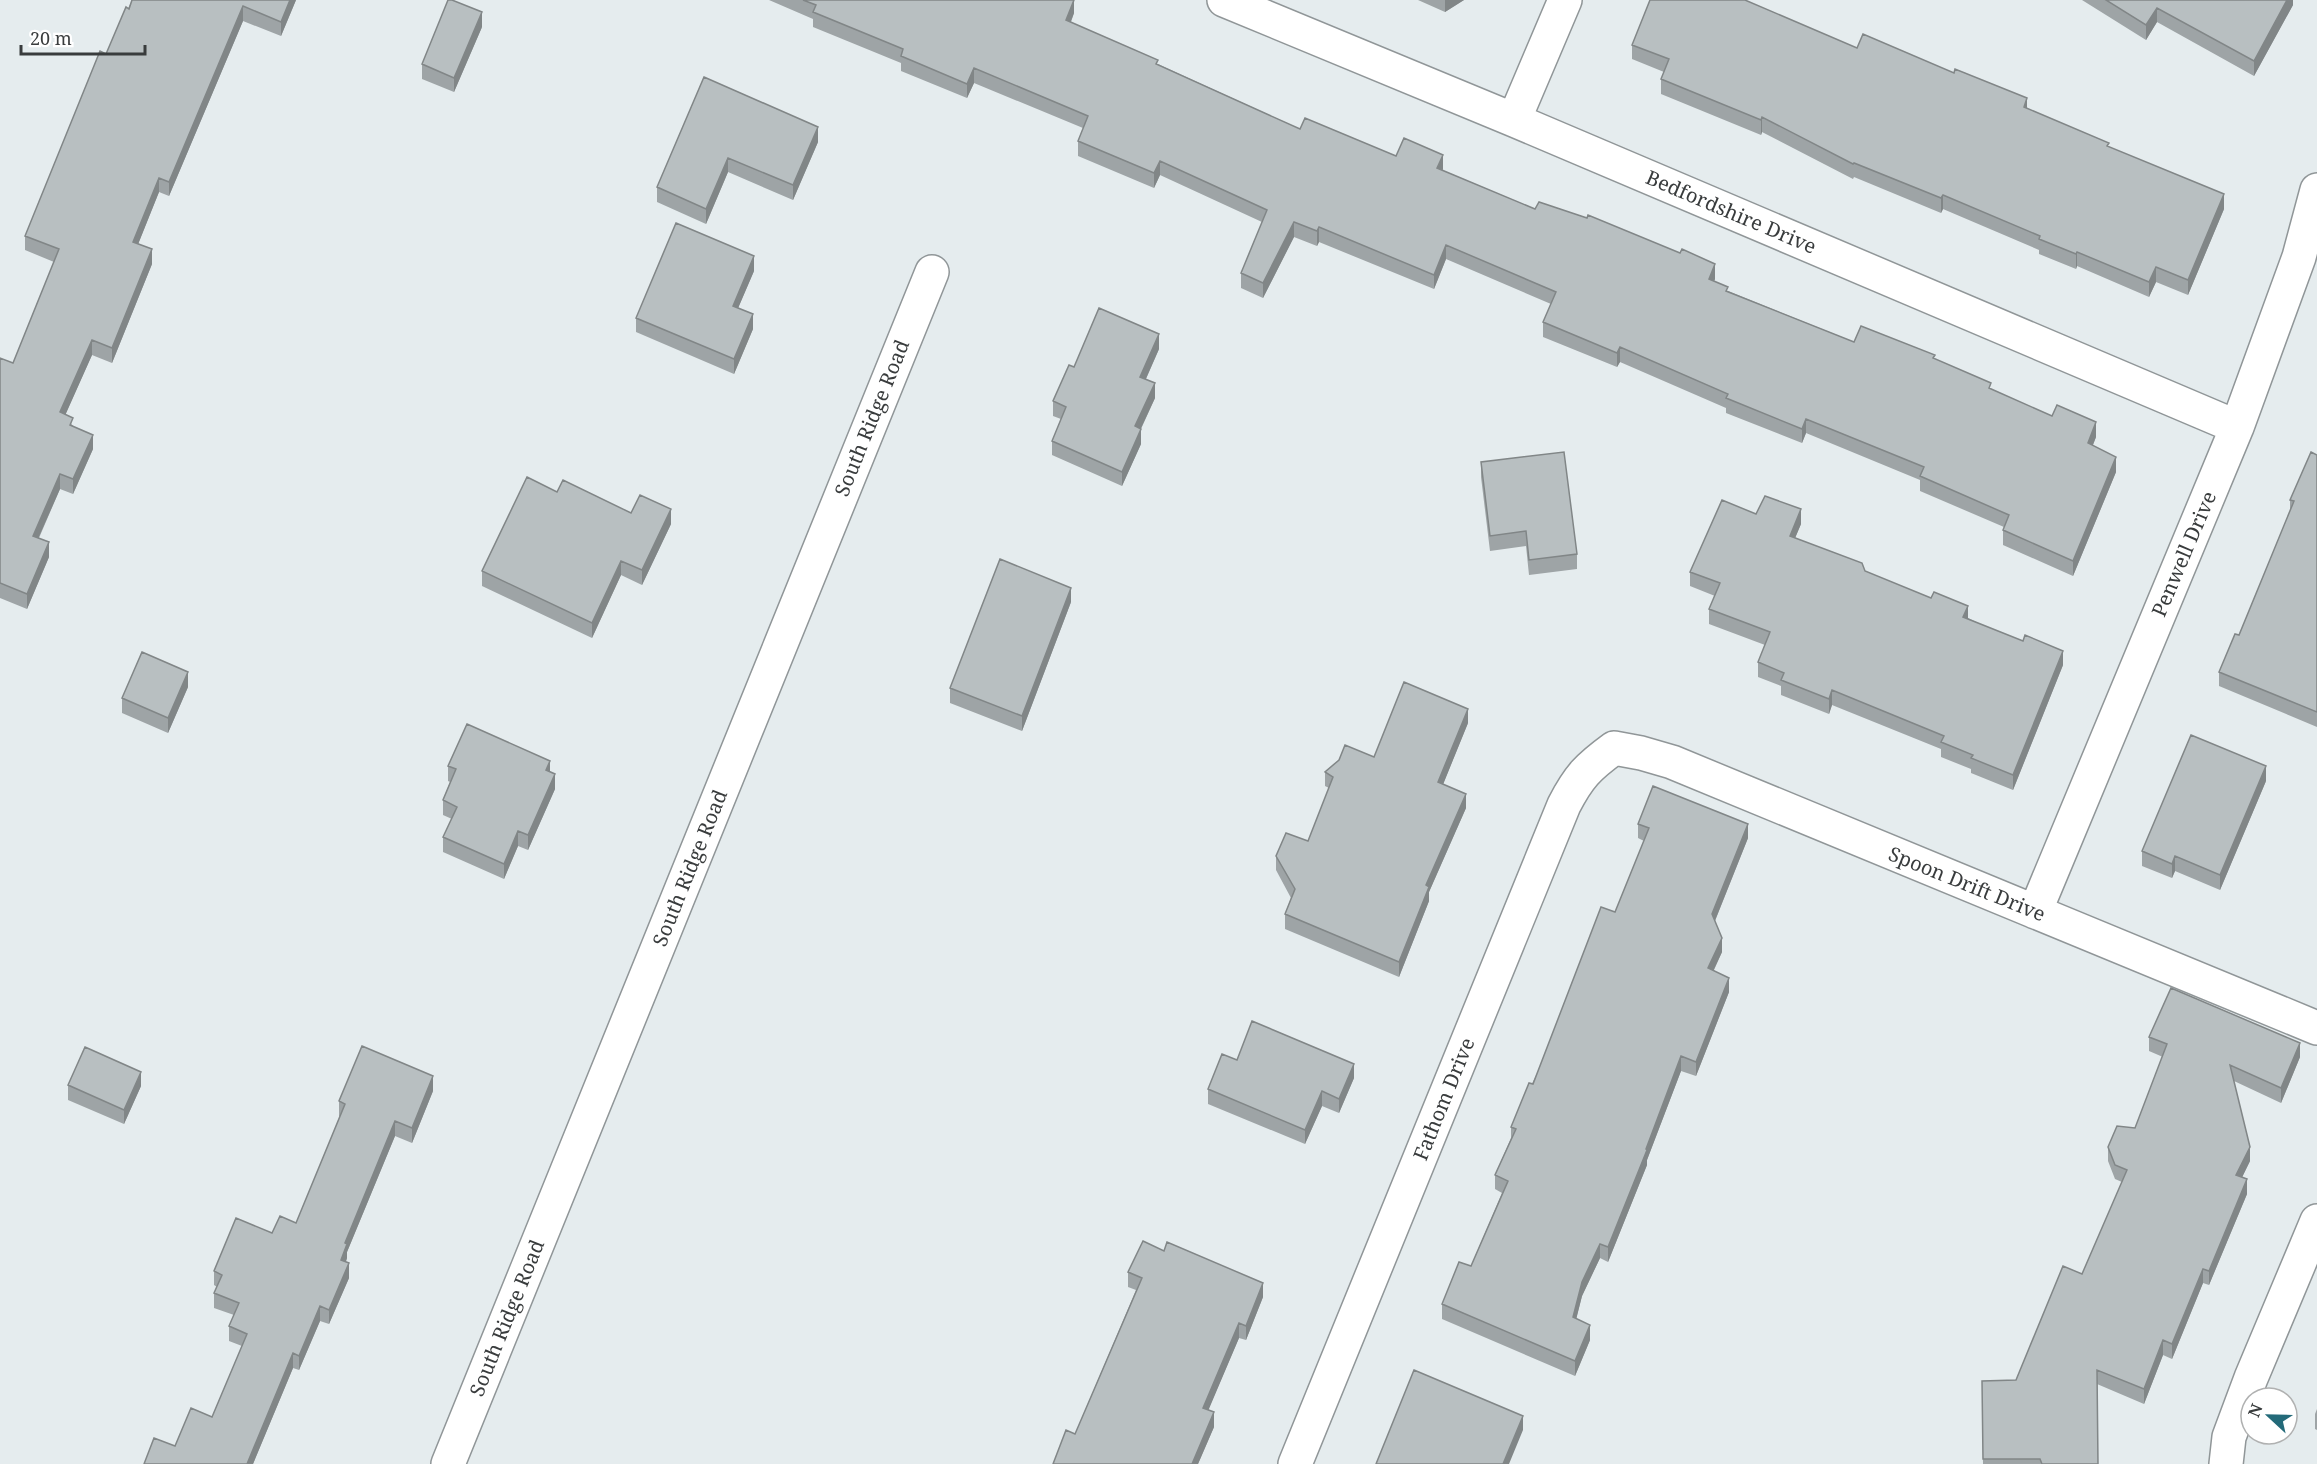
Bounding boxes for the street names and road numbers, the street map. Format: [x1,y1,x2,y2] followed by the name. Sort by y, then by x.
[1642,163,1821,260] street label: Bedfordshire Drive
[828,335,915,500] street label: South Ridge Road
[2145,487,2222,621] street label: Penwell Drive
[646,785,733,950] street label: South Ridge Road
[1885,840,2050,927] street label: Spoon Drift Drive
[1407,1033,1480,1164] street label: Fathom Drive
[463,1235,550,1400] street label: South Ridge Road

